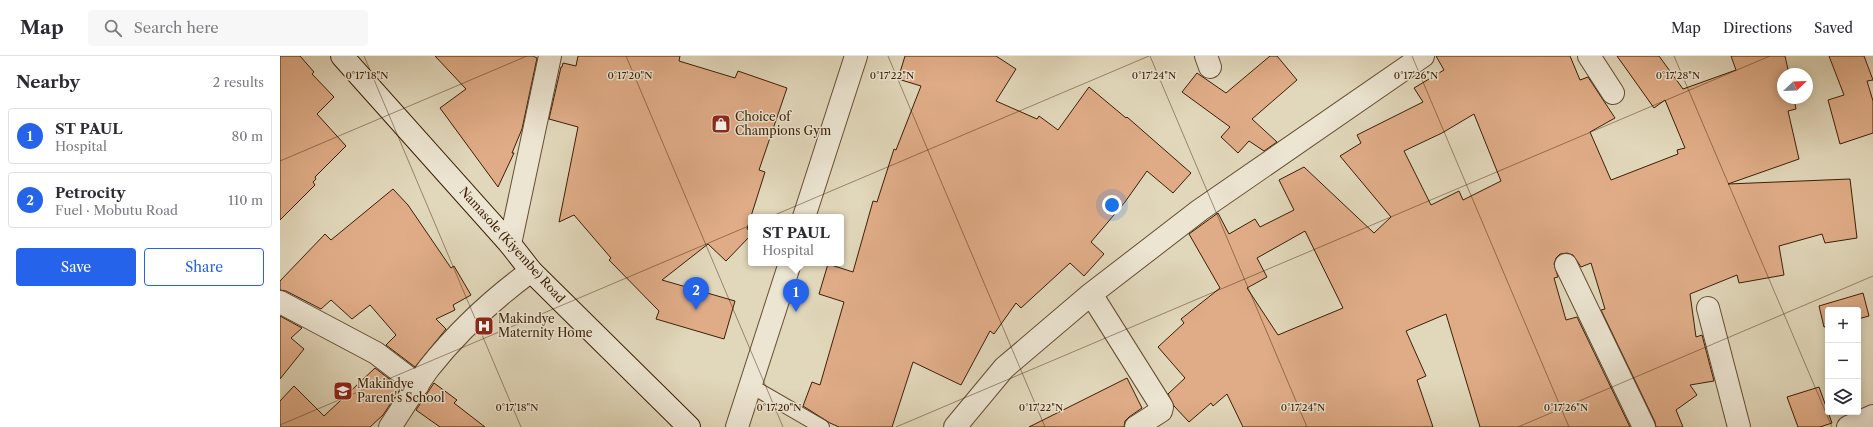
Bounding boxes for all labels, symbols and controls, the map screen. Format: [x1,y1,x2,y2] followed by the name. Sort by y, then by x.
[88,10,368,46] search box
[20,16,64,39] text: Map
[102,17,124,39] icon: search
[134,18,219,37] text: Search here
[1671,19,1701,37] text: Map
[1723,19,1792,37] text: Directions
[1814,19,1853,37] text: Saved
[1777,68,1813,104] north arrow
[345,69,389,82] text: 0°17'18"N
[608,69,653,82] text: 0°17'20"N
[870,69,914,82] text: 0°17'22"N
[1132,69,1176,82] text: 0°17'24"N
[1394,69,1438,82] text: 0°17'26"N
[1656,69,1700,82] text: 0°17'28"N
[16,72,80,92] text: Nearby
[213,74,264,90] text: 2 results
[735,109,831,138] place label: Choice of Champions Gym
[710,113,732,135] shop icon: Choice of Champions Gym
[55,119,123,138] text: ST PAUL
[27,128,33,144] text: 1
[231,128,263,144] text: 80 m
[55,138,107,154] text: Hospital
[55,183,125,202] text: Petrocity
[456,184,569,306] street label: Namasole (Kiyembe) Road
[26,192,34,208] text: 2
[228,192,263,208] text: 110 m
[1102,195,1122,215] your location
[55,202,178,218] text: Fuel · Mobutu Road
[748,214,844,266] popup
[762,223,830,242] text: ST PAUL
[762,242,814,258] text: Hospital
[16,248,136,286] button: Save
[144,248,264,286] button: Share
[683,277,709,310] pin: 2
[783,279,809,312] pin: 1
[1825,307,1861,415] map controls
[1825,307,1861,343] button: +
[498,311,593,340] place label: Makindye Maternity Home
[473,315,495,337] hospital icon: Makindye Maternity Home
[1825,343,1861,379] button: −
[357,376,445,405] place label: Makindye Parent's School
[1825,379,1861,415] button: layers
[332,380,354,402] school or university icon: Makindye Parent's School
[495,401,539,414] text: 0°17'18"N
[757,401,802,414] text: 0°17'20"N
[1019,401,1063,414] text: 0°17'22"N
[1281,401,1325,414] text: 0°17'24"N
[1544,401,1588,414] text: 0°17'26"N

